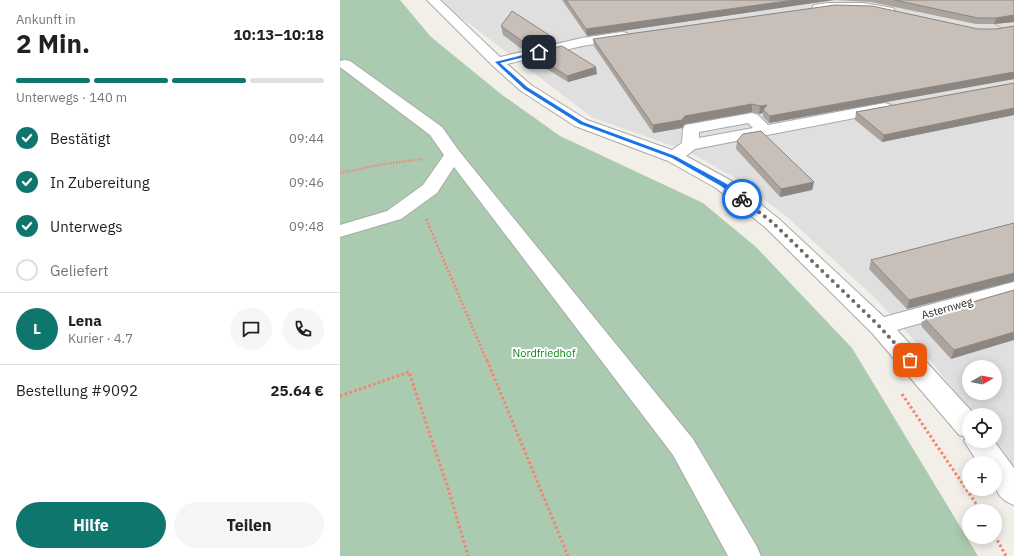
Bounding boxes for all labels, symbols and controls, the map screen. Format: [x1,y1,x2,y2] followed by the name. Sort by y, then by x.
[16,11,76,28] text: Ankunft in
[233,25,324,44] text: 10:13–10:18
[16,26,90,60] text: 2 Min.
[522,35,556,69] pin
[528,41,550,63] icon: home
[16,89,127,106] text: Unterwegs · 140 m
[16,127,38,149] icon: check
[50,129,111,148] text: Bestätigt
[289,130,324,147] text: 09:44
[16,171,38,193] icon: check
[50,173,150,192] text: In Zubereitung
[289,174,324,191] text: 09:46
[722,179,762,219] courier
[731,188,753,210] icon: bike
[16,215,38,237] icon: check
[50,217,123,236] text: Unterwegs
[289,218,324,235] text: 09:48
[50,261,109,280] text: Geliefert
[920,294,974,322] street label: Asternweg
[230,308,272,350] button: chat
[282,308,324,350] button: phone
[68,311,102,330] text: Lena
[33,319,41,338] text: L
[68,330,133,347] text: Kurier · 4.7
[893,343,927,377] pin
[513,346,576,360] park label: Nordfriedhof
[899,349,921,371] icon: bag
[962,360,1002,400] north arrow
[962,360,1002,544] map controls
[16,381,138,400] text: Bestellung #9092
[270,381,324,400] text: 25.64 €
[962,408,1002,448] button: locate
[962,456,1002,496] button: +
[16,502,166,548] button: Hilfe
[174,502,324,548] button: Teilen
[962,504,1002,544] button: −

